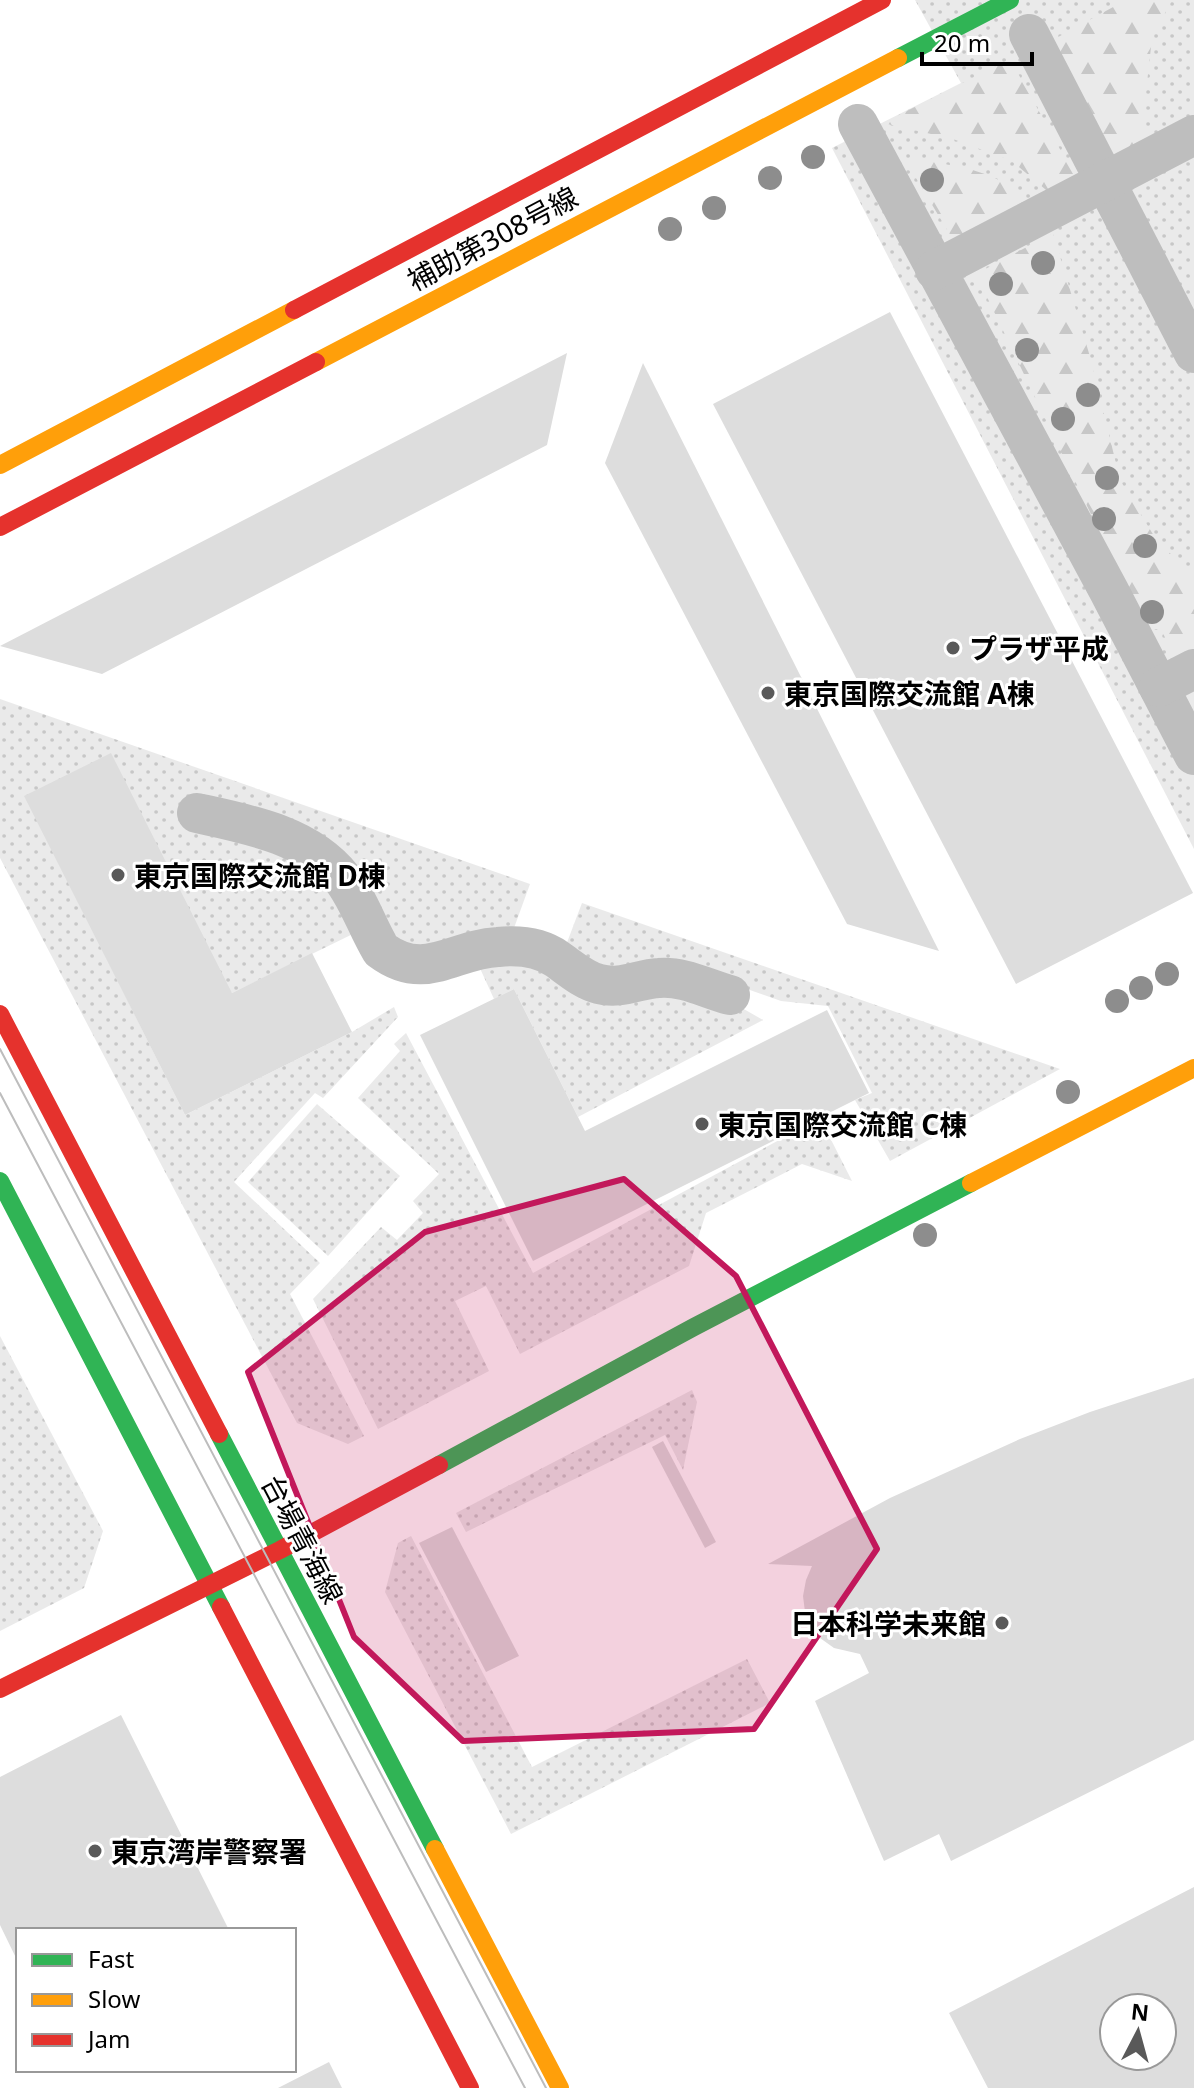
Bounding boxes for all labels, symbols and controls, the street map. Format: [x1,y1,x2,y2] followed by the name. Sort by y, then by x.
[922,16,1032,66] scale bar
[934,26,990,59] text: 20 m
[400,177,584,299] street label: 補助第308号線
[969,629,1109,667] place label: プラザ平成
[944,639,962,657] marker: プラザ平成
[784,674,1035,712] place label: 東京国際交流館 A棟
[759,684,777,702] marker: 東京国際交流館 A棟
[134,856,386,894] place label: 東京国際交流館 D棟
[109,866,127,884] marker: 東京国際交流館 D棟
[718,1105,967,1143] place label: 東京国際交流館 C棟
[693,1115,711,1133] marker: 東京国際交流館 C棟
[253,1468,353,1610] street label: 台場青海線
[790,1604,986,1642] place label: 日本科学未来館
[993,1614,1011,1632] marker: 日本科学未来館
[111,1832,307,1870] place label: 東京湾岸警察署
[86,1842,104,1860] marker: 東京湾岸警察署
[16,1928,296,2072] legend
[88,1942,134,1975] text: Fast
[88,1982,140,2015] text: Slow
[1098,1992,1178,2072] north arrow
[1130,1995,1151,2027] text: N
[86,2022,130,2055] text: Jam

